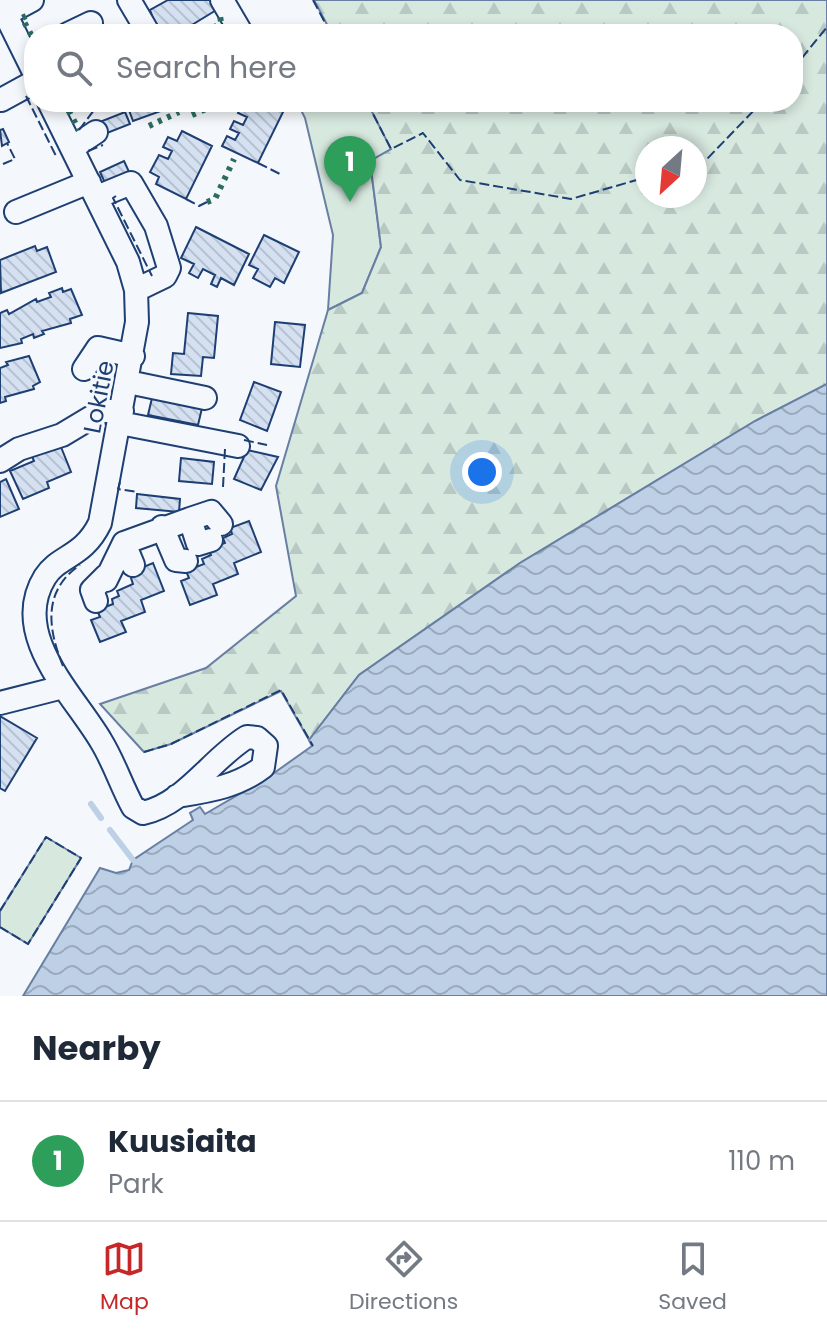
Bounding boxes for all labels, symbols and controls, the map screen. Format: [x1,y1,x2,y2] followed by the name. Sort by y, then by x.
[24,24,803,112] search box
[52,46,96,90] icon: search
[116,46,297,89] text: Search here
[324,136,376,202] pin: 1
[635,136,707,208] north arrow
[75,358,122,436] street label: Lokitie
[462,452,502,492] your location
[32,1024,161,1072] text: Nearby
[108,1120,257,1163] text: Kuusiaita
[53,1143,63,1179] text: 1
[728,1143,795,1179] text: 110 m
[108,1166,164,1202] text: Park
[100,1237,149,1318] tab: Map
[349,1237,458,1318] tab: Directions
[658,1237,727,1318] tab: Saved

